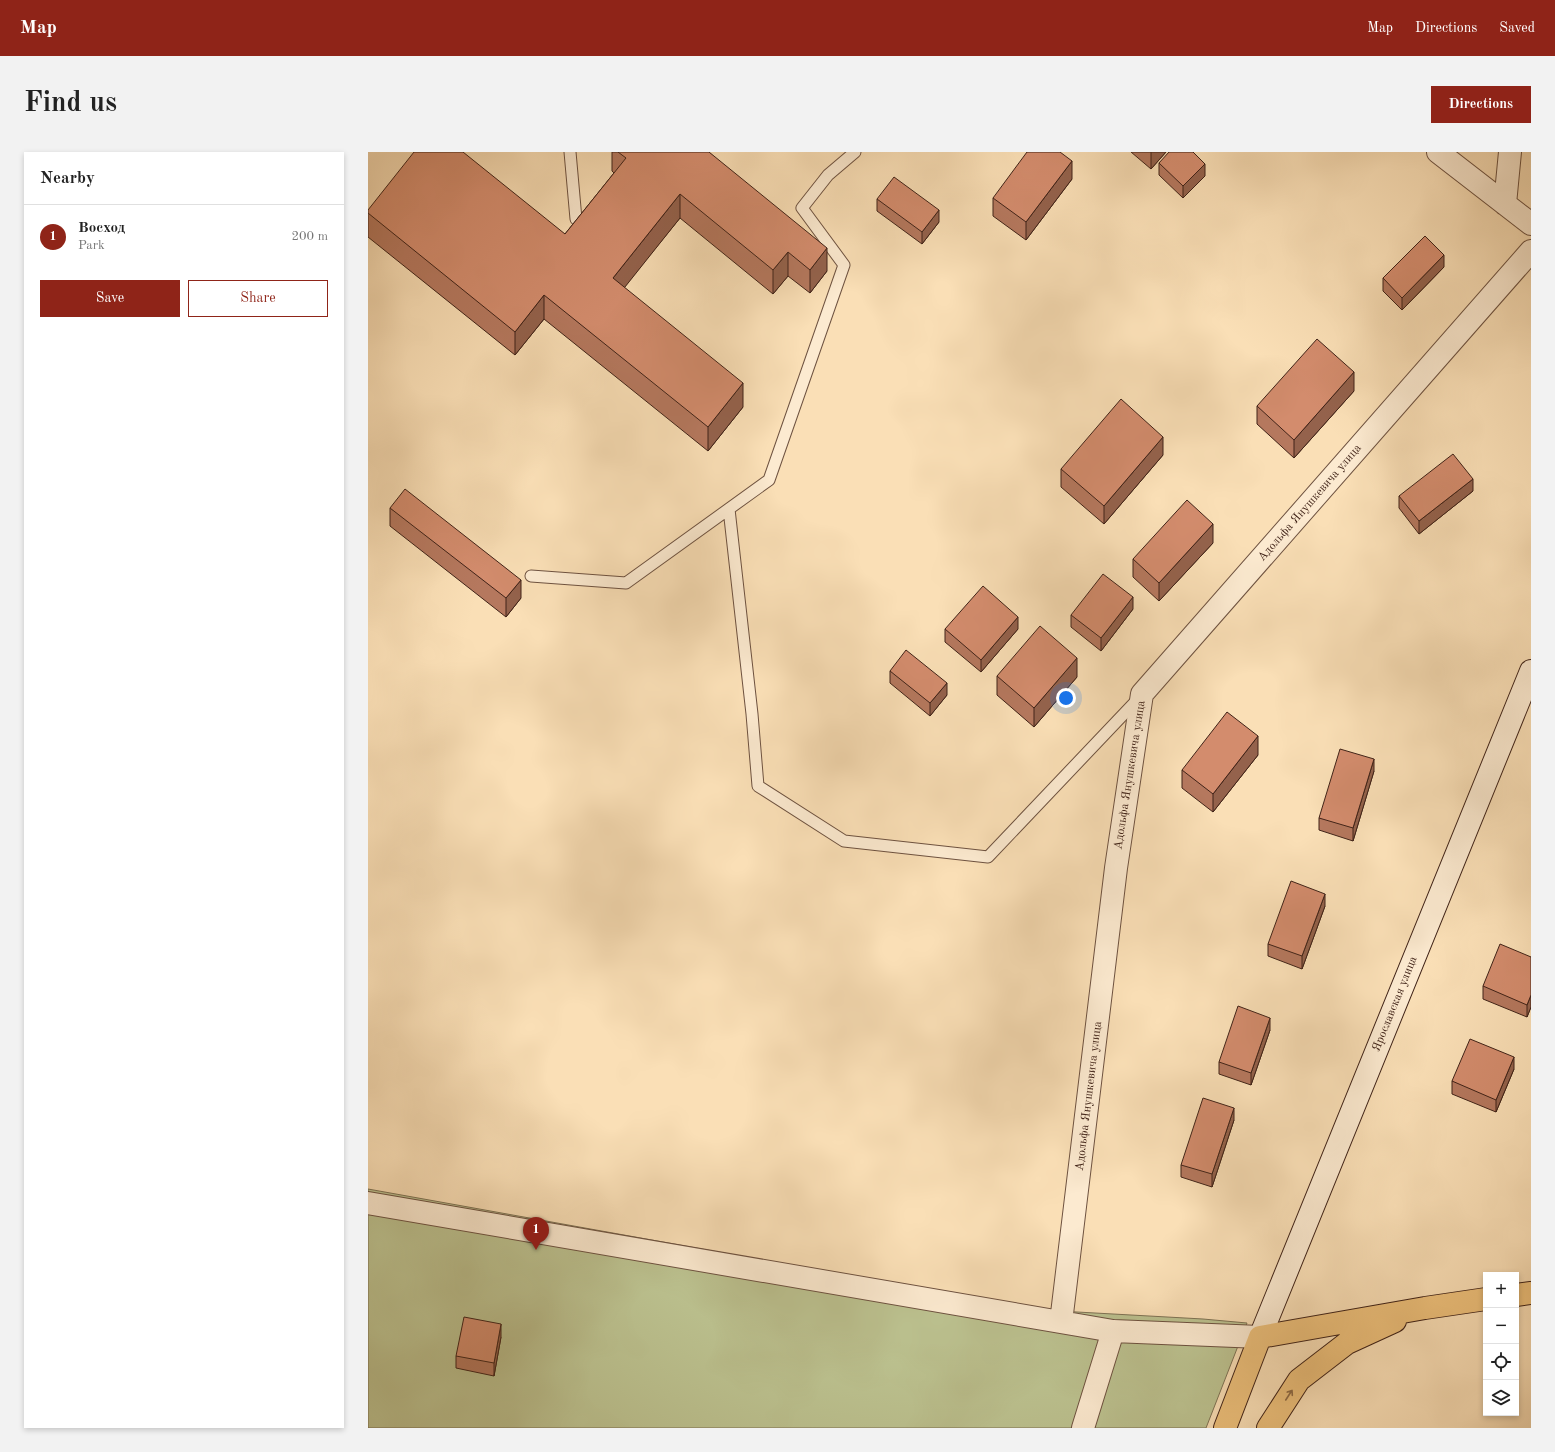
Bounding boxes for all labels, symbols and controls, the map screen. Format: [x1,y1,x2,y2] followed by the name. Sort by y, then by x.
[20,19,57,38] text: Map
[1367,21,1393,35] text: Map
[1415,21,1477,35] text: Directions
[1499,21,1535,35] text: Saved
[1431,86,1531,123] button: Directions
[24,90,117,118] text: Find us
[40,170,95,187] text: Nearby
[78,221,125,236] text: Восход
[49,230,57,243] text: 1
[291,230,328,243] text: 200 m
[78,239,105,252] text: Park
[40,280,180,317] button: Save
[188,280,328,317] button: Share
[1256,442,1364,564] street label: Адольфа Янушкевича улица
[1056,688,1076,708] your location
[1112,700,1148,850] street label: Адольфа Янушкевича улица
[1370,955,1420,1053] street label: Ярославская улица
[1074,1020,1104,1172] street label: Адольфа Янушкевича улица
[523,1217,549,1250] pin: 1
[1483,1272,1519,1416] map controls
[1483,1272,1519,1308] button: +
[1483,1308,1519,1344] button: −
[1483,1344,1519,1380] button: locate
[1483,1380,1519,1416] button: layers
[1285,1390,1293,1401] one-way arrow

